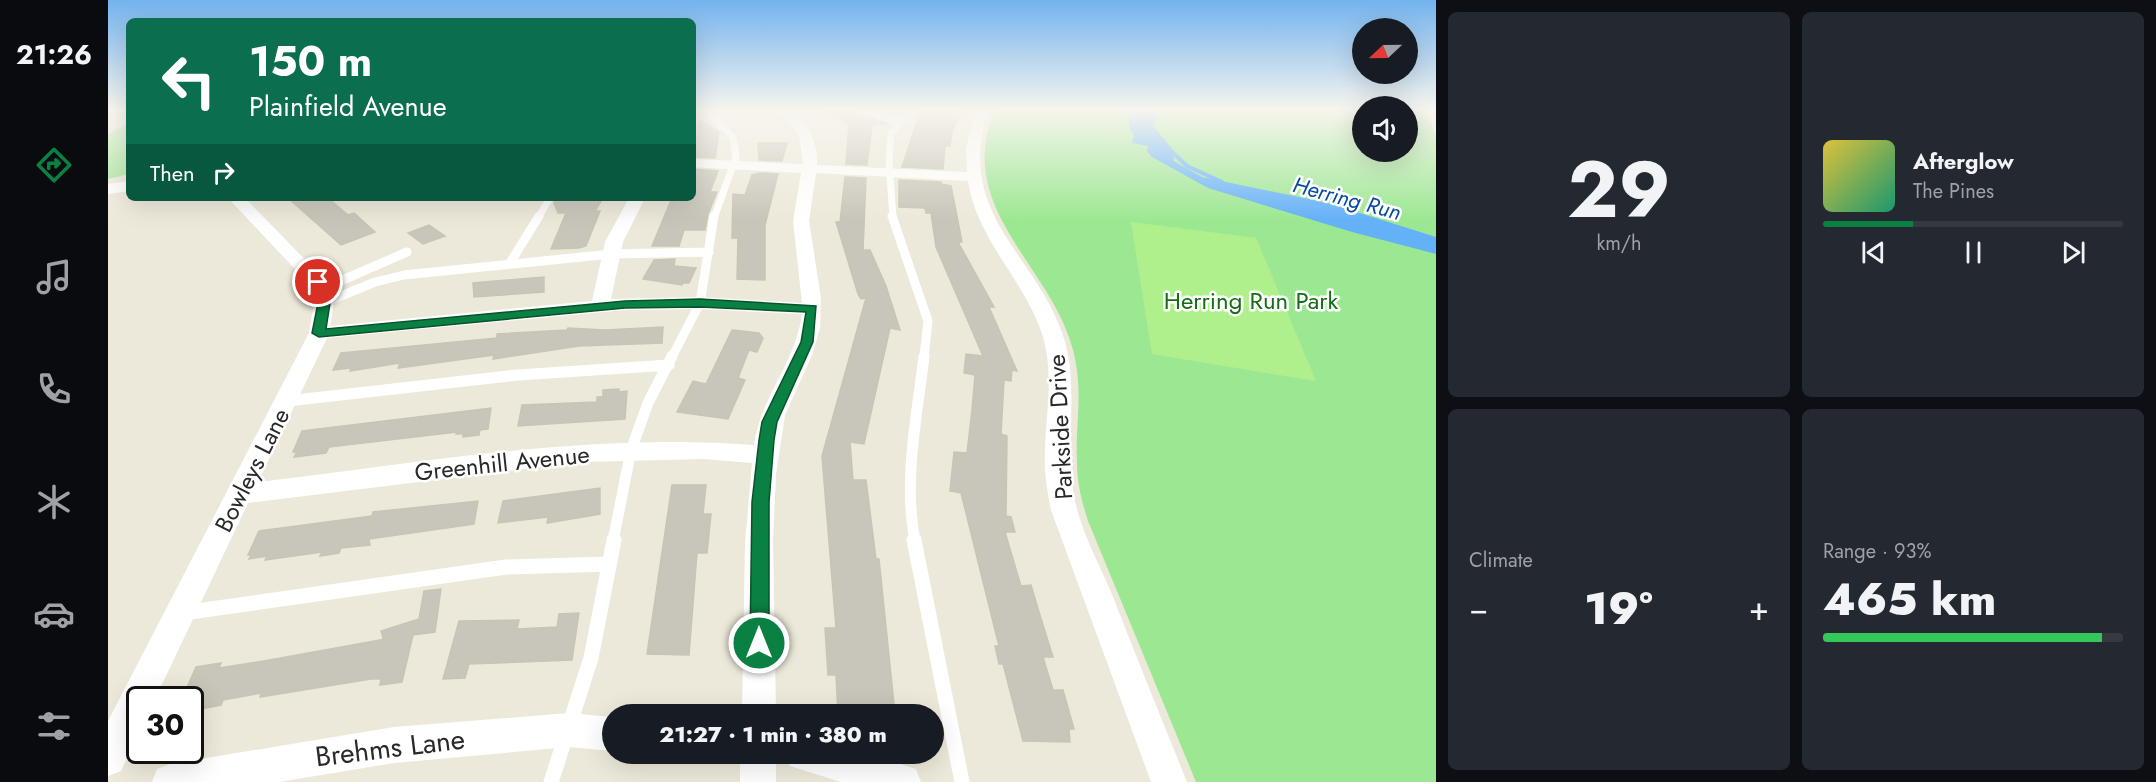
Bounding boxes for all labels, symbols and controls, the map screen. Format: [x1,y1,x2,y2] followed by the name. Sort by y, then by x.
[1352,18,1418,84] north arrow
[1352,18,1418,162] map controls
[249,31,372,92] text: 150 m
[16,35,92,74] text: 21:26
[150,42,228,120] icon: left
[249,87,447,126] text: Plainfield Avenue
[1352,96,1418,162] button: sound
[1567,134,1671,246] text: 29
[33,144,75,186] icon: directions
[1913,145,2014,177] text: Afterglow
[207,156,240,189] icon: right
[150,157,195,189] text: Then
[1289,168,1405,228] water label: Herring Run
[1913,177,1994,206] text: The Pines
[1596,229,1642,258] text: km/h
[1857,236,1890,269] icon: previous
[1957,236,1990,269] icon: pause
[2057,236,2090,269] icon: next
[33,256,75,298] icon: music
[292,256,343,307] pin
[301,265,334,298] icon: arrive
[1164,283,1339,318] park label: Herring Run Park
[1039,354,1081,500] street label: Parkside Drive
[33,368,75,410] icon: phone
[206,402,298,538] street label: Bowleys Lane
[413,436,591,490] street label: Greenhill Avenue
[33,481,75,523] icon: climate
[1823,537,1931,566] text: Range · 93%
[1469,546,1533,575] text: Climate
[1823,567,1996,632] text: 465 km
[1584,576,1653,641] text: 19°
[1469,585,1488,632] text: −
[1749,585,1769,632] text: +
[33,593,75,635] icon: car
[727,611,791,675] position arrow
[126,686,204,764] speed limit sign: 30
[33,705,75,747] icon: filters
[313,718,467,778] street label: Brehms Lane
[659,718,887,750] text: 21:27 · 1 min · 380 m

